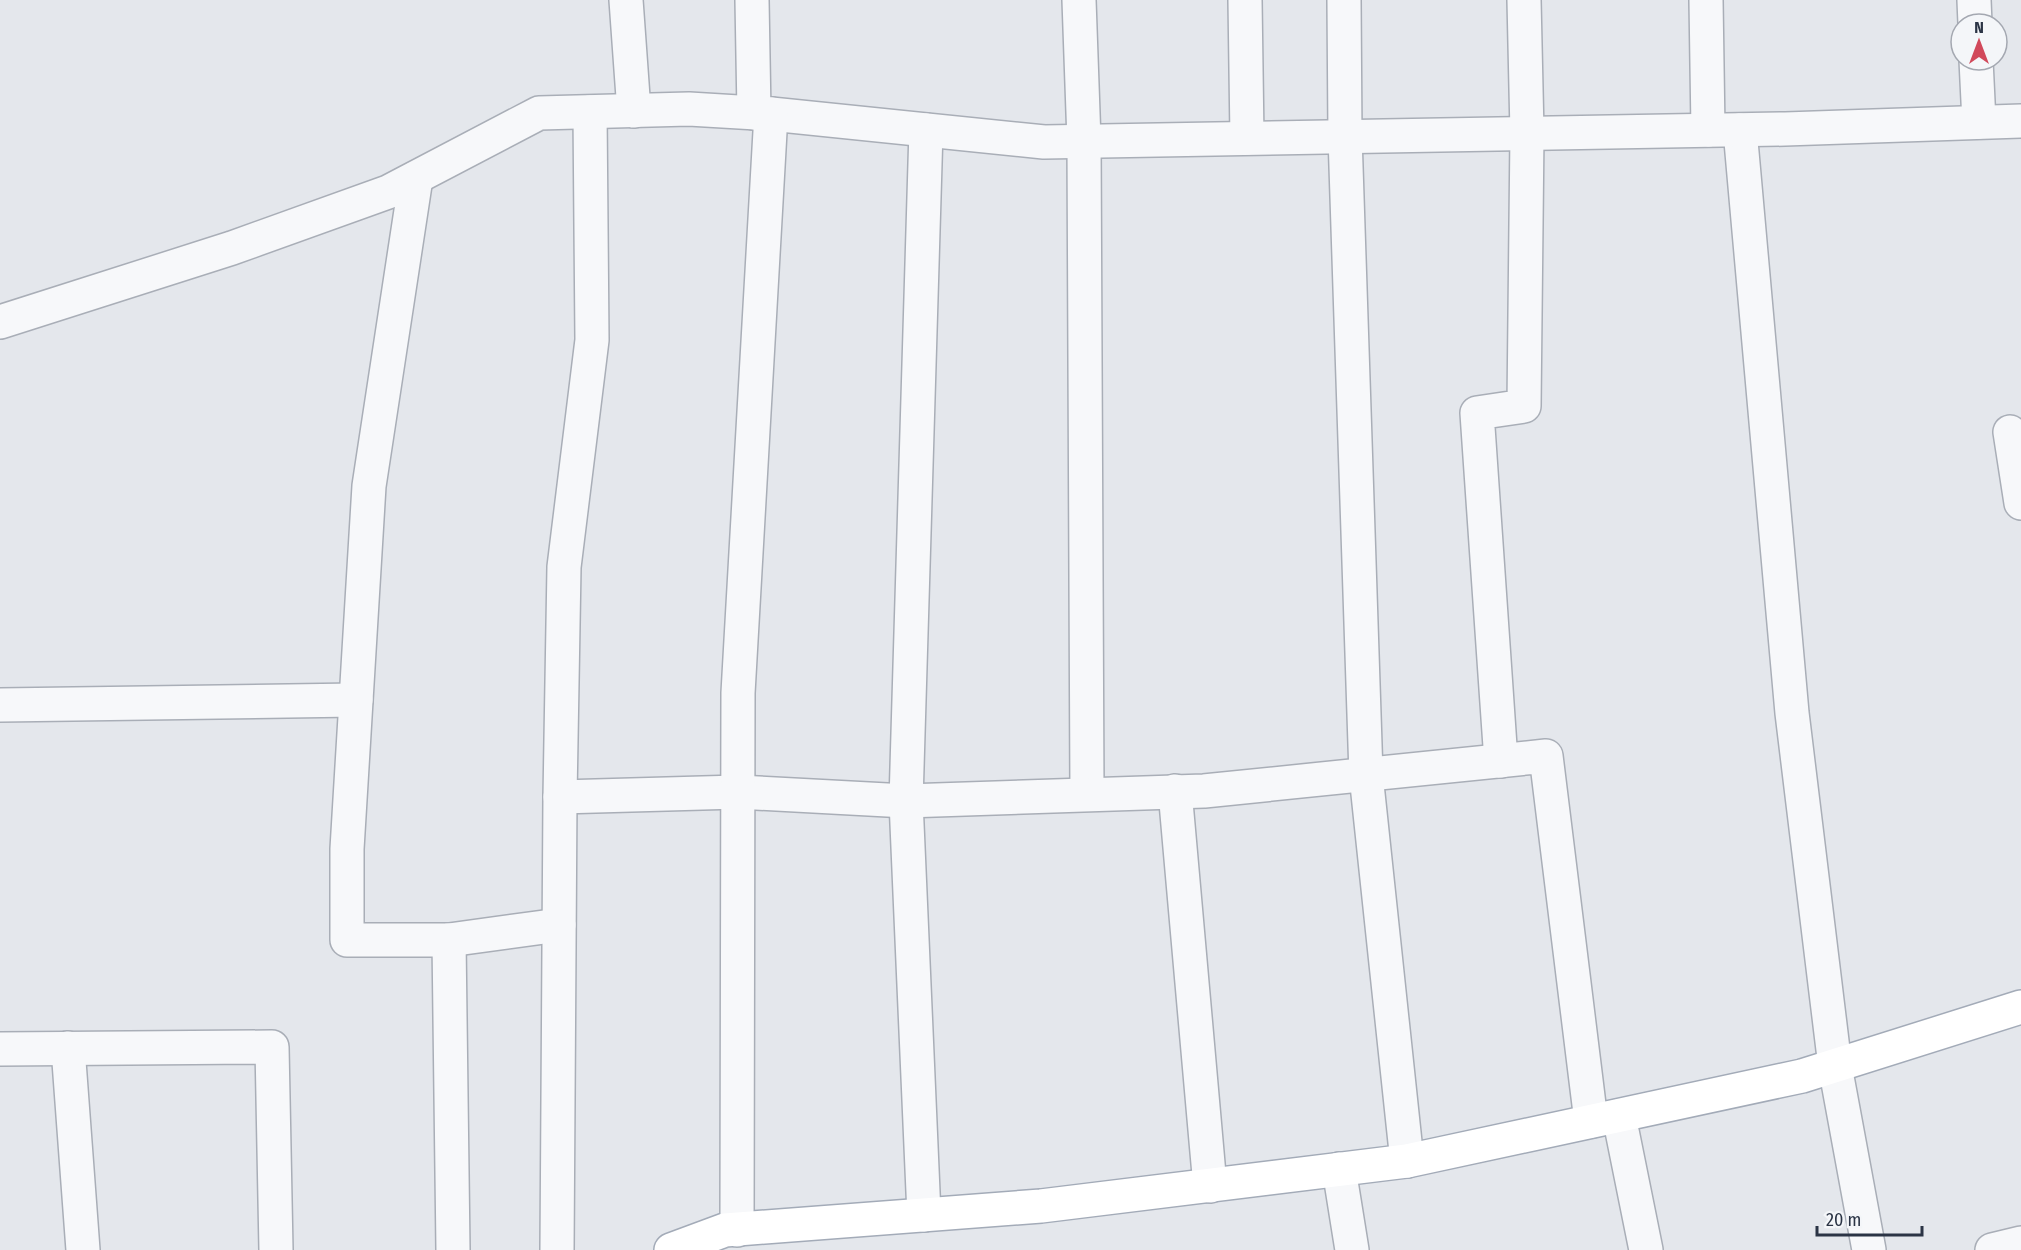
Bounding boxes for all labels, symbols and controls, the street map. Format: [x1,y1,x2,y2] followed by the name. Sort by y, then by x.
[1949,12,2009,72] north arrow
[1974,18,1984,37] text: N
[1817,1199,1922,1237] scale bar
[1826,1209,1861,1231] text: 20 m

